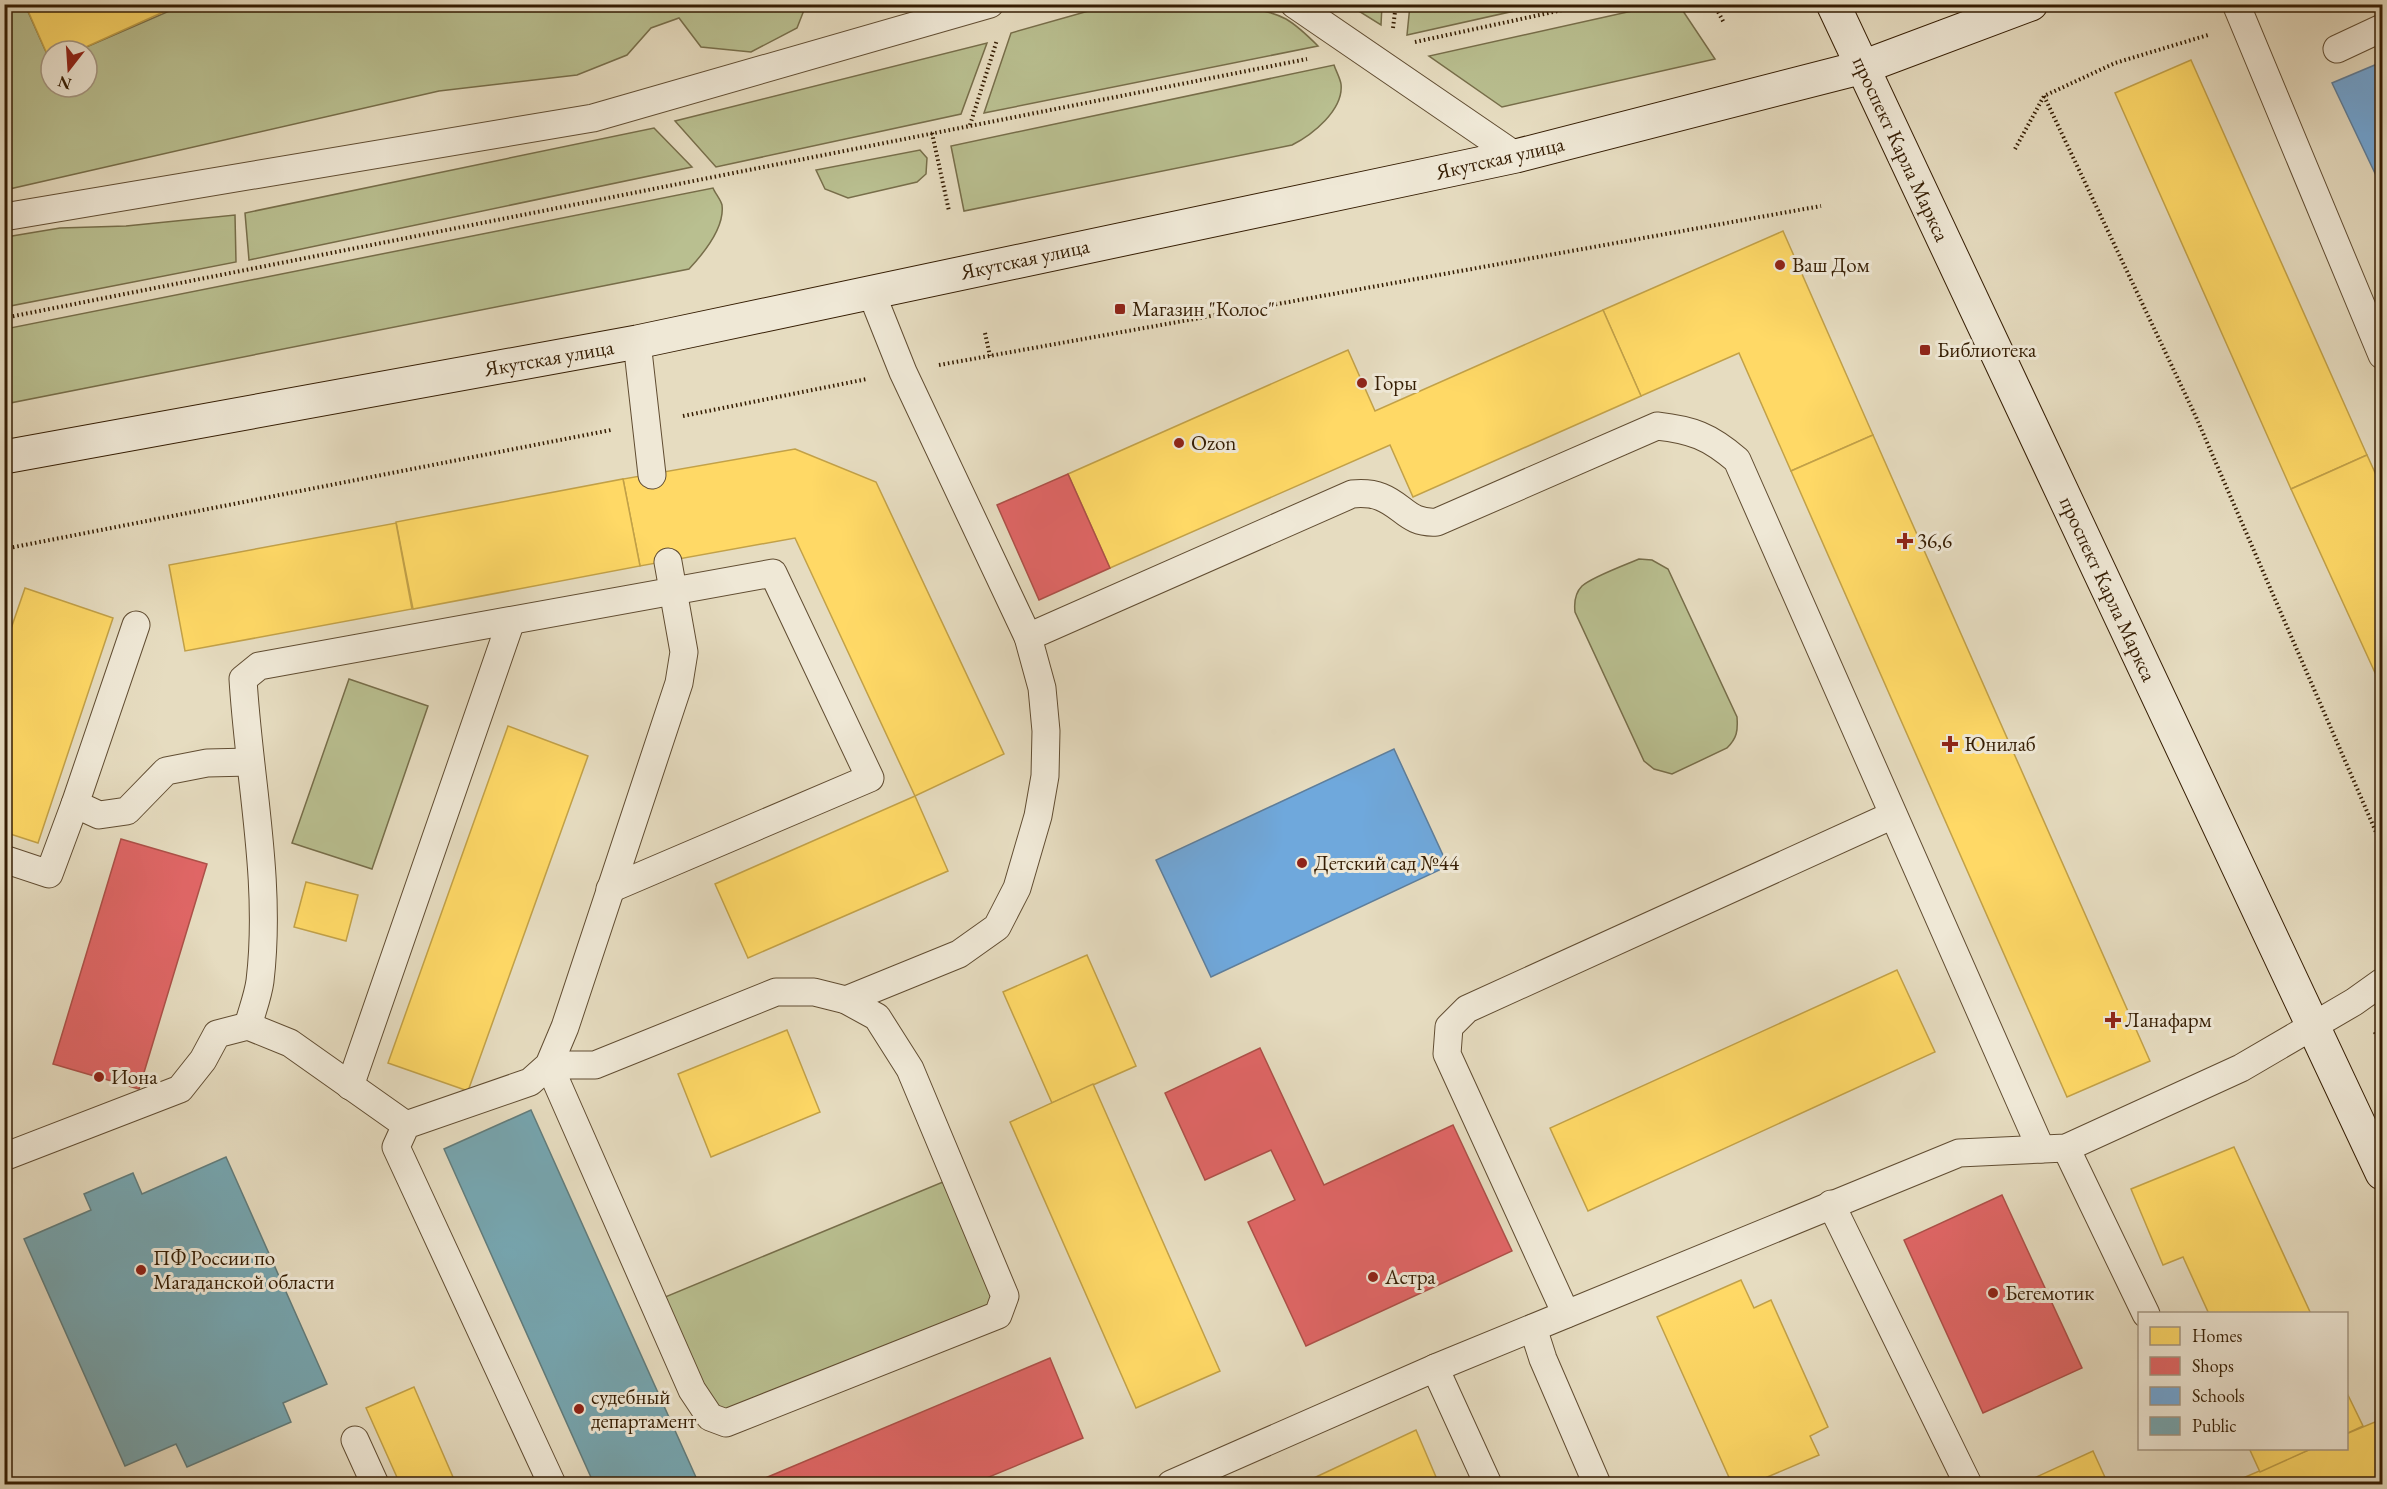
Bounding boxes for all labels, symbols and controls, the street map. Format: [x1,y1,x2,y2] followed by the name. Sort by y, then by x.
[39,39,99,99] north arrow
[1847,52,1956,246] street label: проспект Карла Маркса
[55,71,74,95] text: N
[1432,129,1567,186] street label: Якутская улица
[957,232,1092,286] street label: Якутская улица
[1792,251,1870,278] place label: Ваш Дом
[1773,258,1787,272] marker: Ваш Дом
[1132,295,1275,322] place label: Магазин "Колос"
[1113,302,1127,316] marker: Магазин "Колос"
[481,333,616,382] street label: Якутская улица
[1937,336,2037,363] place label: Библиотека
[1918,343,1932,357] marker: Библиотека
[1374,369,1417,396] place label: Горы
[1355,376,1369,390] marker: Горы
[1191,429,1236,456] place label: Ozon
[1172,436,1186,450] marker: Ozon
[2054,492,2163,686] street label: проспект Карла Маркса
[1917,527,1952,554] place label: 36,6
[1898,534,1912,548] marker: 36,6
[1964,730,2036,757] place label: Юнилаб
[1941,735,1959,753] marker: Юнилаб
[1314,849,1460,876] place label: Детский сад №44
[1295,856,1309,870] marker: Детский сад №44
[2125,1006,2212,1033] place label: Ланафарм
[2106,1013,2120,1027] marker: Ланафарм
[111,1063,158,1090] place label: Иона
[92,1070,106,1084] marker: Иона
[153,1244,335,1295] place label: ПФ России по Магаданской области
[134,1263,148,1277] marker: ПФ России по Магаданской области
[1384,1263,1436,1290] place label: Астра
[1366,1270,1380,1284] marker: Астра
[2005,1279,2094,1306] place label: Бегемотик
[1986,1286,2000,1300] marker: Бегемотик
[2138,1312,2348,1450] legend
[2192,1324,2243,1347] text: Homes
[2192,1354,2234,1377] text: Shops
[591,1383,697,1434] place label: судебный департамент
[2192,1384,2245,1407] text: Schools
[572,1402,586,1416] marker: судебный департамент
[2192,1414,2236,1437] text: Public

